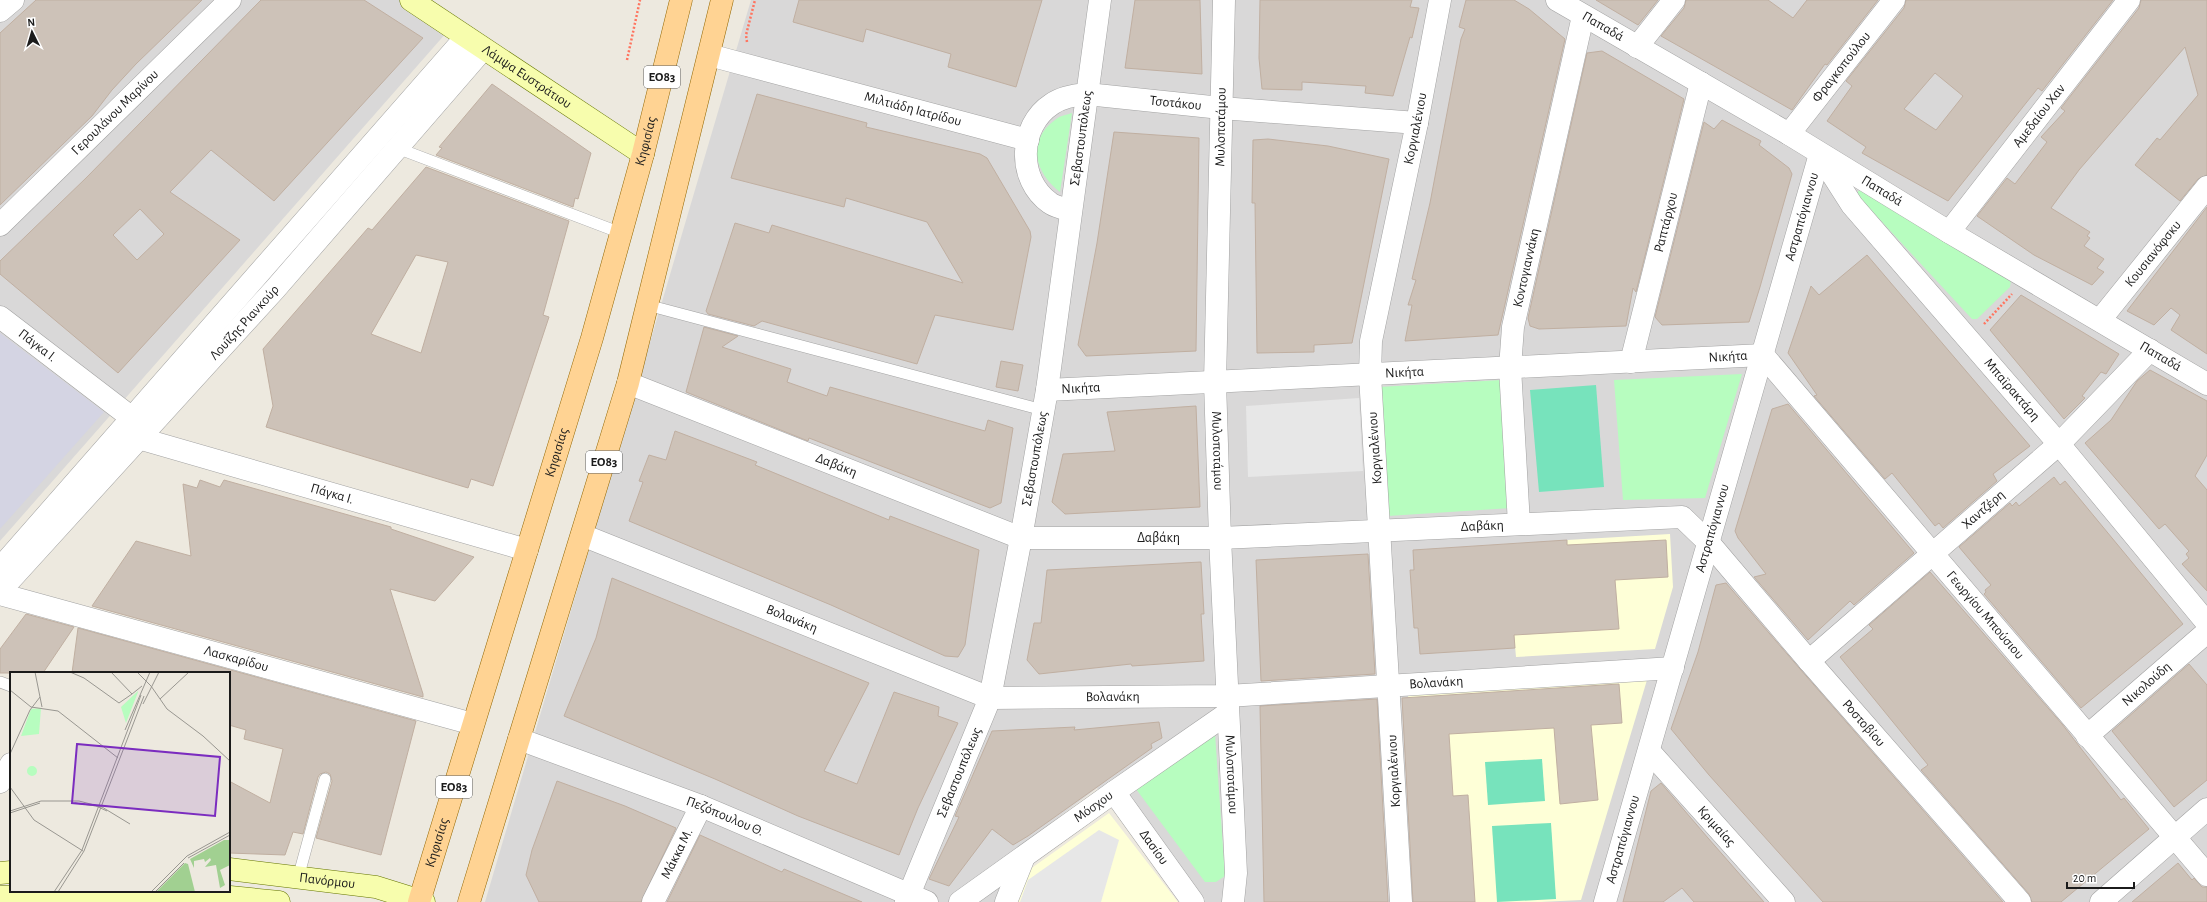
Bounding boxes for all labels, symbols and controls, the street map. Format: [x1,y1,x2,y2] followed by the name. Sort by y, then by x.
[1580,9,1626,44] street label: Παπαδά
[12,12,52,52] north arrow
[27,17,35,28] text: N
[1810,29,1873,105] street label: Φραγκοπούλου
[480,42,574,111] street label: Λάμψα Ευστράτιου
[644,66,680,88] road number: ΕΟ83
[69,67,161,158] street label: Γερουλάνου Μαρίνου
[2010,82,2068,150] street label: Αμεδαίου Χαν
[1213,87,1229,167] street label: Μυλοποτάμου
[1068,89,1095,187] street label: Σεβαστουπόλεως
[863,90,963,129] street label: Μιλτιάδη Ιατρίδου
[1401,91,1430,166] street label: Κοργιαλένιου
[1149,94,1202,113] street label: Τσοτάκου
[633,114,659,168] street label: Κηφισίας
[1783,171,1821,263] street label: Αστραπόγιαννου
[1859,173,1905,209] street label: Παπαδά
[1652,191,1680,254] street label: Ραπτάρχου
[2123,218,2184,290] street label: Κουσιανόφσκυ
[1511,227,1542,309] street label: Κοντογιαννάκη
[207,283,282,363] street label: Λουΐζης Ριανκούρ
[16,327,59,364] street label: Πάγκα Ι.
[2137,339,2184,374] street label: Παπαδά
[1708,349,1748,365] street label: Νικήτα
[1981,356,2043,423] street label: Μπαϊρακτάρη
[1385,365,1424,380] street label: Νικήτα
[1061,380,1101,396] street label: Νικήτα
[1020,410,1050,507] street label: Σεβαστουπόλεως
[1209,411,1225,491] street label: Μυλοποτάμου
[1365,411,1385,485] street label: Κοργιαλένιου
[543,426,571,479] street label: Κηφισίας
[586,451,622,473] road number: ΕΟ83
[814,451,859,480] street label: Δαβάκη
[309,481,355,507] street label: Πάγκα Ι.
[1693,482,1732,574] street label: Αστραπόγιαννου
[1959,487,2008,532] street label: Χαντζέρη
[1460,518,1504,534] street label: Δαβάκη
[1137,531,1180,545] street label: Δαβάκη
[1944,568,2027,662] street label: Γεωργίου Μπούσιου
[764,602,820,635] street label: Βολανάκη
[202,643,270,674] street label: Λασκαρίδου
[2120,659,2174,709] street label: Νικολούδη
[10,672,230,892] inset map
[1409,674,1464,692] street label: Βολανάκη
[1086,690,1140,704] street label: Βολανάκη
[1840,697,1888,749] street label: Ροστοβίου
[935,725,984,820] street label: Σεβαστουπόλεως
[1385,734,1403,808] street label: Κοργιαλένιου
[1222,735,1240,815] street label: Μυλοποτάμου
[436,776,472,798] road number: ΕΟ83
[1071,788,1116,825] street label: Μόσχου
[684,794,766,839] street label: Πεζόπουλου Θ.
[1604,794,1642,885] street label: Αστραπόγιαννου
[1695,803,1738,850] street label: Κριμαίας
[423,816,451,869] street label: Κηφισίας
[659,826,696,881] street label: Μάκκα Μ.
[1136,827,1171,867] street label: Δασίου
[2067,864,2134,890] scale bar
[299,871,356,891] street label: Πανόρμου
[2073,872,2096,884] text: 20 m

